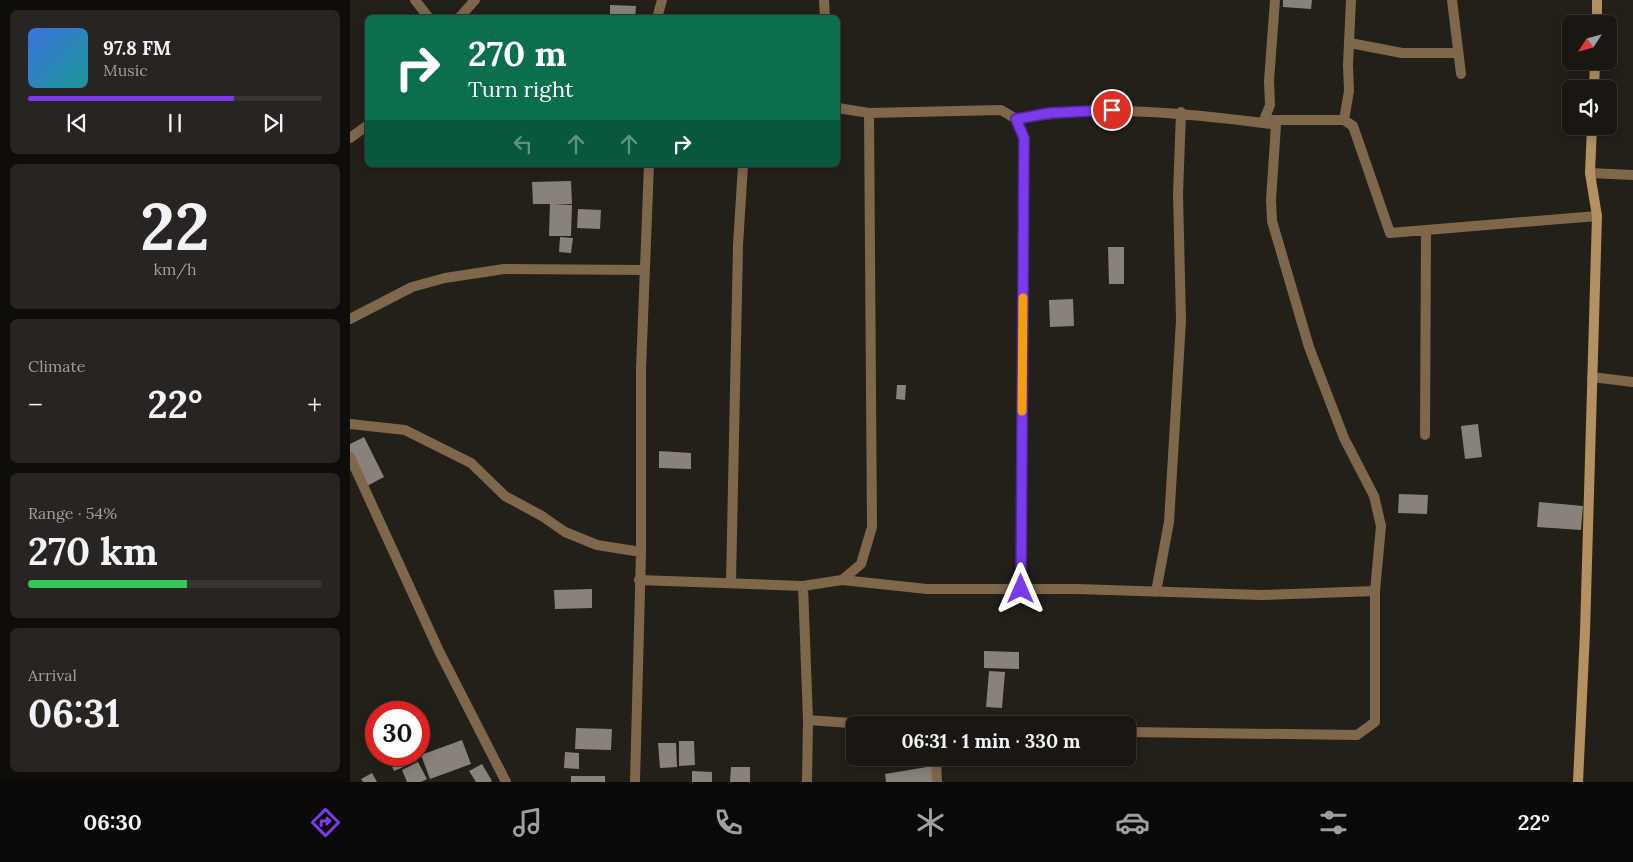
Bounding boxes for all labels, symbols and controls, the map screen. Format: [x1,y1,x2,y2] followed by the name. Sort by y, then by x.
[1562,15,1618,70] north arrow
[1562,15,1617,135] map controls
[468,31,567,76] text: 270 m
[385,35,450,100] icon: right
[103,36,171,60] text: 97.8 FM
[103,60,148,80] text: Music
[468,75,573,103] text: Turn right
[1562,80,1617,135] button: sound
[1091,89,1133,131] pin
[1098,96,1126,124] icon: arrive
[63,109,91,137] icon: previous
[161,109,189,137] icon: pause
[259,109,287,137] icon: next
[509,130,537,158] icon: left
[562,130,590,158] icon: ahead
[615,130,643,158] icon: ahead
[668,130,696,158] icon: right
[140,185,210,268] text: 22
[153,259,197,279] text: km/h
[28,356,85,376] text: Climate
[147,380,203,428] text: 22°
[28,387,43,423] text: −
[307,387,322,423] text: +
[28,503,117,523] text: Range · 54%
[28,527,158,575] text: 270 km
[994,562,1046,614] position arrow
[28,665,77,685] text: Arrival
[28,689,120,737] text: 06:31
[365,701,430,766] speed limit sign: 30
[901,729,1081,753] text: 06:31 · 1 min · 330 m
[308,805,343,840] icon: directions
[510,805,545,840] icon: music
[711,805,746,840] icon: phone
[913,805,948,840] icon: climate
[1115,805,1150,840] icon: car
[1316,805,1351,840] icon: filters
[83,808,142,836] text: 06:30
[1518,808,1550,836] text: 22°

